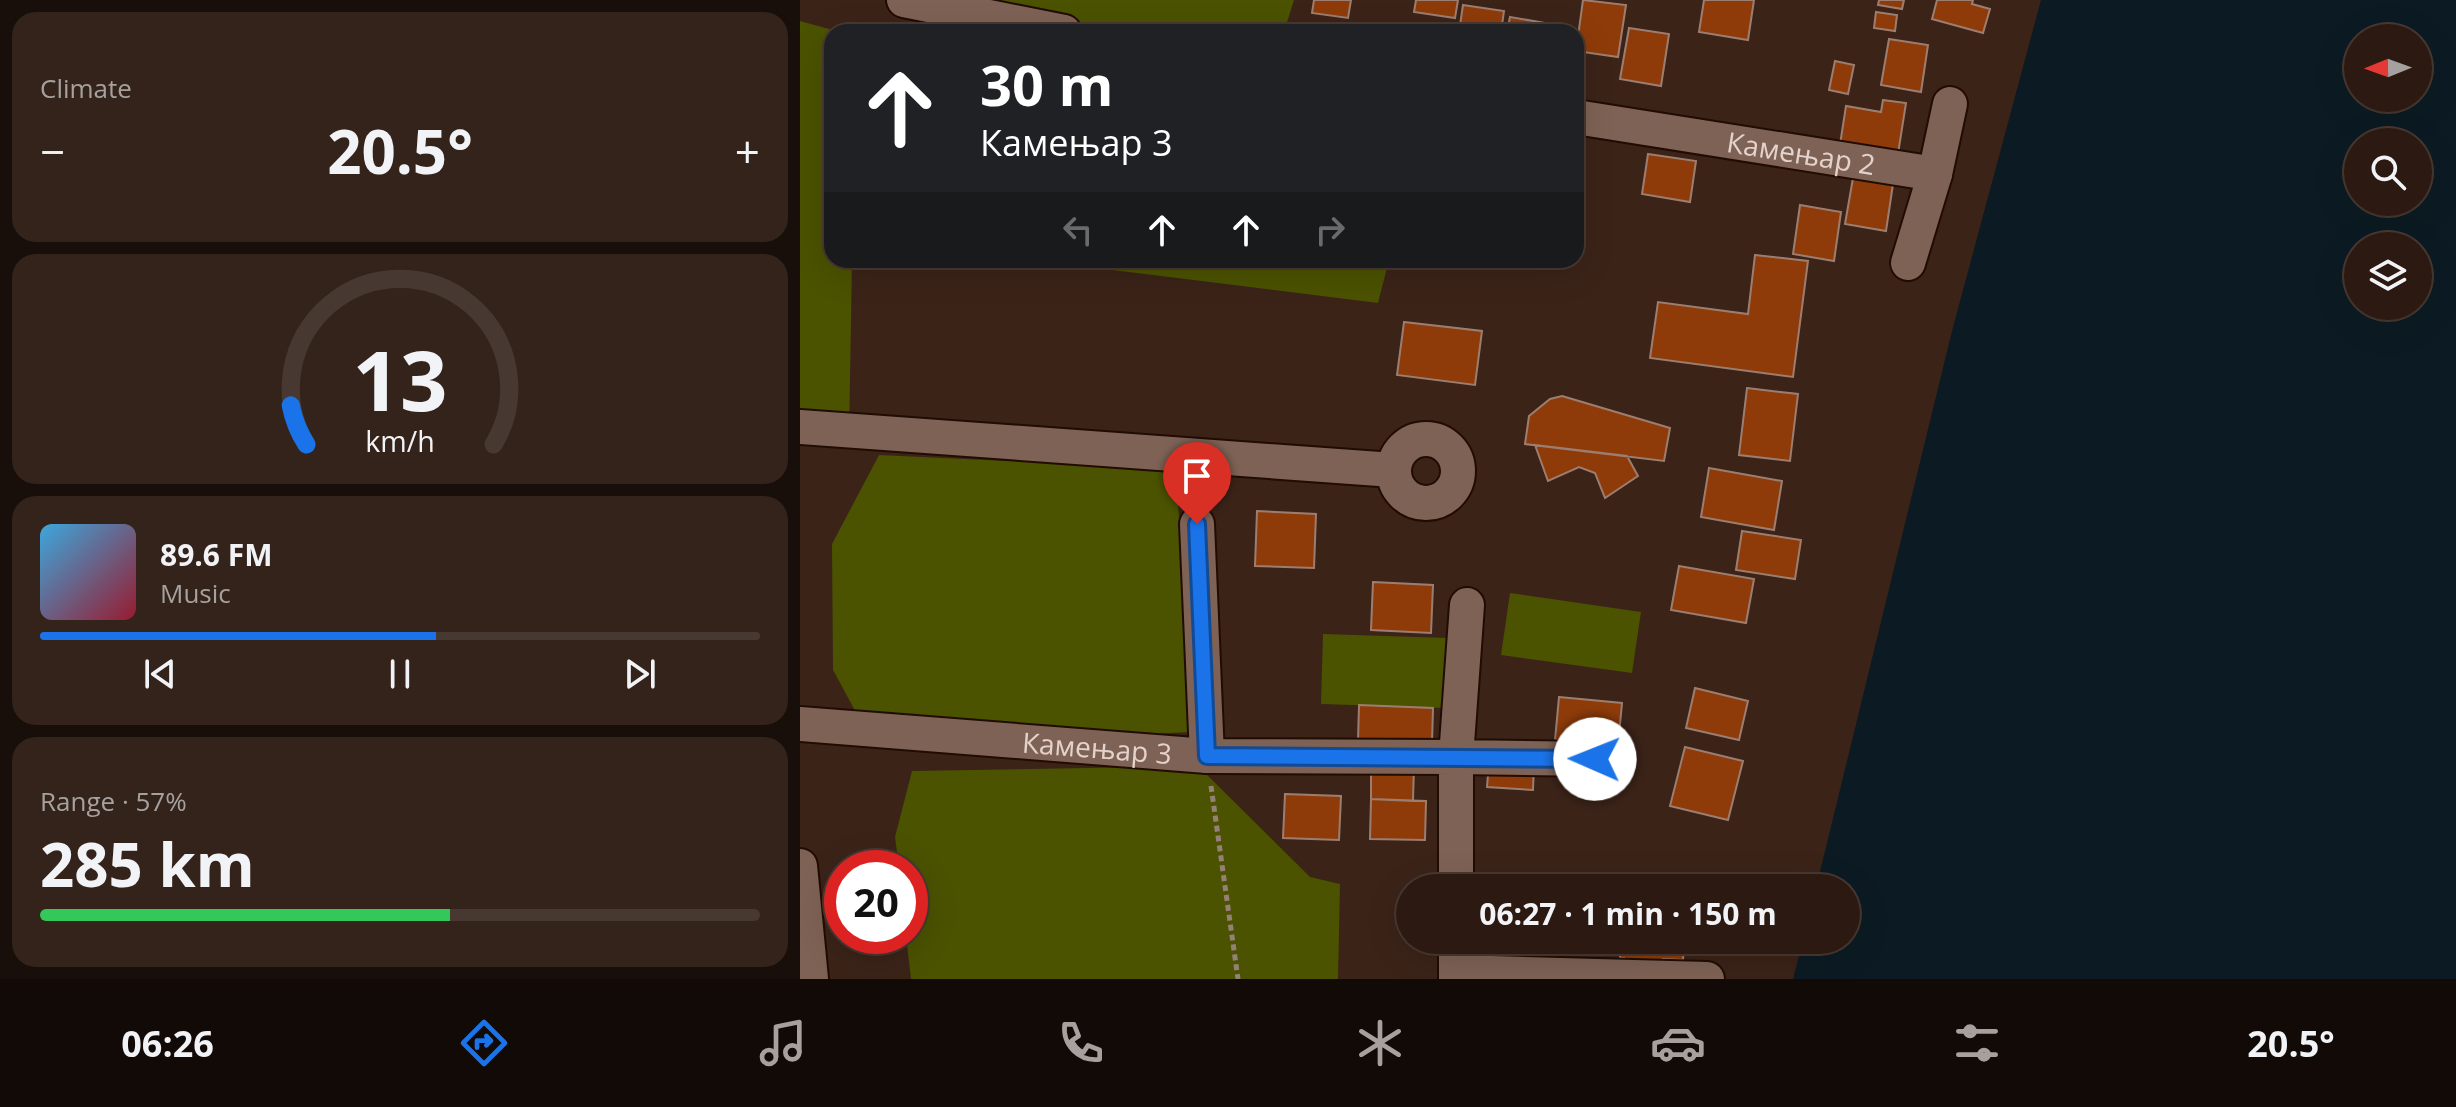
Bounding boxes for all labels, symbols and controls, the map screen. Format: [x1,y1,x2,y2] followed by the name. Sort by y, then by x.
[2344,24,2432,112] north arrow
[2344,24,2432,320] map controls
[980,46,1114,122] text: 30 m
[848,56,952,160] icon: ahead
[40,70,132,106] text: Climate
[327,110,473,192] text: 20.5°
[980,118,1173,167] text: Камењар 3
[40,121,65,181] text: −
[735,121,760,181] text: +
[1724,122,1878,183] street label: Камењар 2
[2344,128,2432,216] button: search
[1056,208,1100,252] icon: left
[1140,208,1184,252] icon: ahead
[1224,208,1268,252] icon: ahead
[1308,208,1352,252] icon: right
[2344,232,2432,320] button: layers
[352,321,448,434] text: 13
[365,421,435,460] text: km/h
[1163,442,1231,524] pin
[1175,454,1219,498] icon: arrive
[160,534,273,575] text: 89.6 FM
[160,575,231,611] text: Music
[138,652,182,696] icon: previous
[378,652,422,696] icon: pause
[618,652,662,696] icon: next
[1553,717,1637,801] position arrow
[1021,723,1173,772] street label: Камењар 3
[40,783,187,819] text: Range · 57%
[40,823,255,905] text: 285 km
[824,850,928,954] speed limit sign: 20
[1479,893,1777,934] text: 06:27 · 1 min · 150 m
[456,1015,512,1071] icon: directions
[755,1015,811,1071] icon: music
[1053,1015,1109,1071] icon: phone
[1352,1015,1408,1071] icon: climate
[1650,1015,1706,1071] icon: car
[1949,1015,2005,1071] icon: filters
[121,1019,214,1068] text: 06:26
[2247,1019,2335,1068] text: 20.5°

